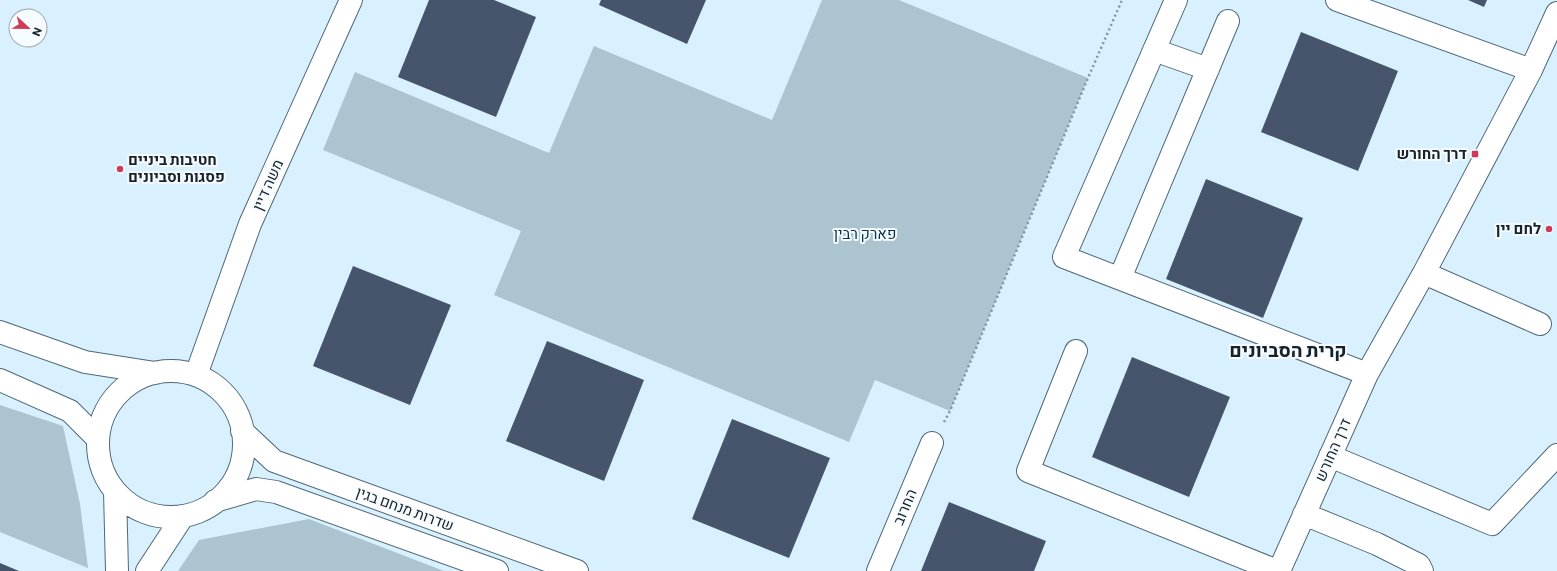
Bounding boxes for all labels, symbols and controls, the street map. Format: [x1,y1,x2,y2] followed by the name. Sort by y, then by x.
[8,8,48,48] north arrow
[30,26,45,38] text: N
[1397,144,1467,162] place label: דרך החורש
[1470,149,1480,159] marker: דרך החורש
[128,150,225,185] place label: חטיבות ביניים פסגות וסביונים
[248,156,286,213] street label: משה דיין
[115,164,125,174] marker: חטיבות ביניים פסגות וסביונים
[1496,219,1541,237] place label: לחם יין
[834,224,896,242] park label: פארק רבין
[1544,224,1554,234] marker: לחם יין
[1229,338,1347,361] district label: קרית הסביונים
[1310,415,1354,484] street label: דרך החורש
[354,482,457,534] street label: שדרות מנחם בגין
[888,486,920,527] street label: החרוב

